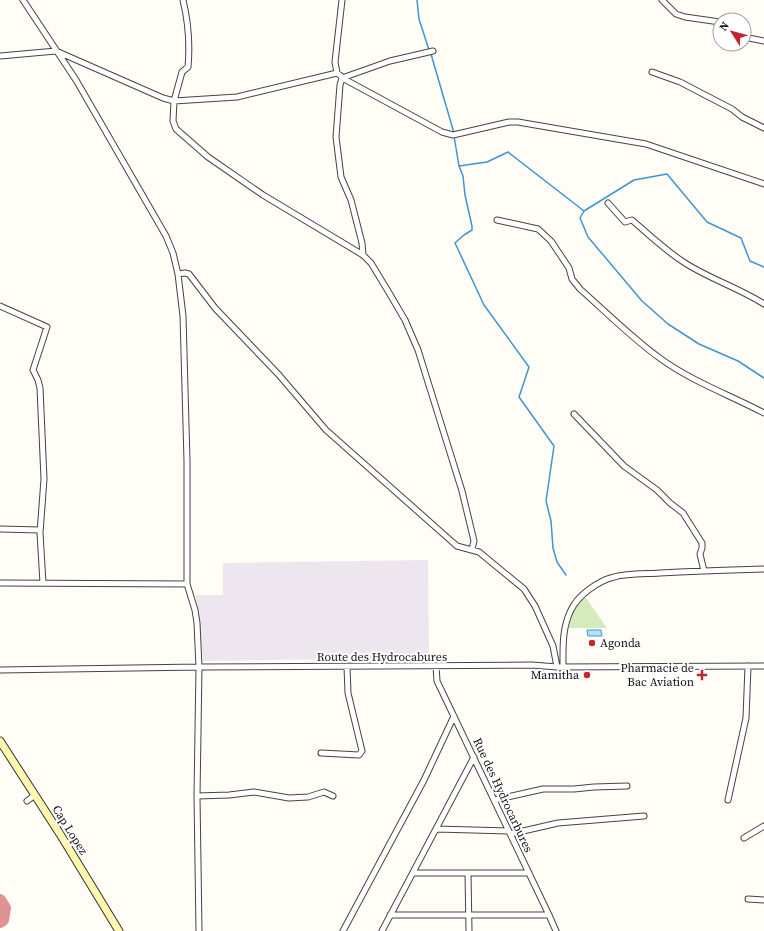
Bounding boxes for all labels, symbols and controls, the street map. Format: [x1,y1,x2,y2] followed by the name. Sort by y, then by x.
[712,12,752,52] north arrow
[716,19,733,34] text: N
[600,635,642,651] place label: Agonda
[587,638,597,648] marker: Agonda
[317,649,447,665] street label: Route des Hydrocabures
[620,660,694,690] place label: Pharmacie de Bac Aviation
[531,667,580,683] place label: Mamitha
[582,670,592,680] marker: Mamitha
[697,670,707,680] marker: Pharmacie de Bac Aviation
[469,735,537,855] street label: Rue des Hydrocarbures
[49,802,92,858] street label: Cap Lopez

